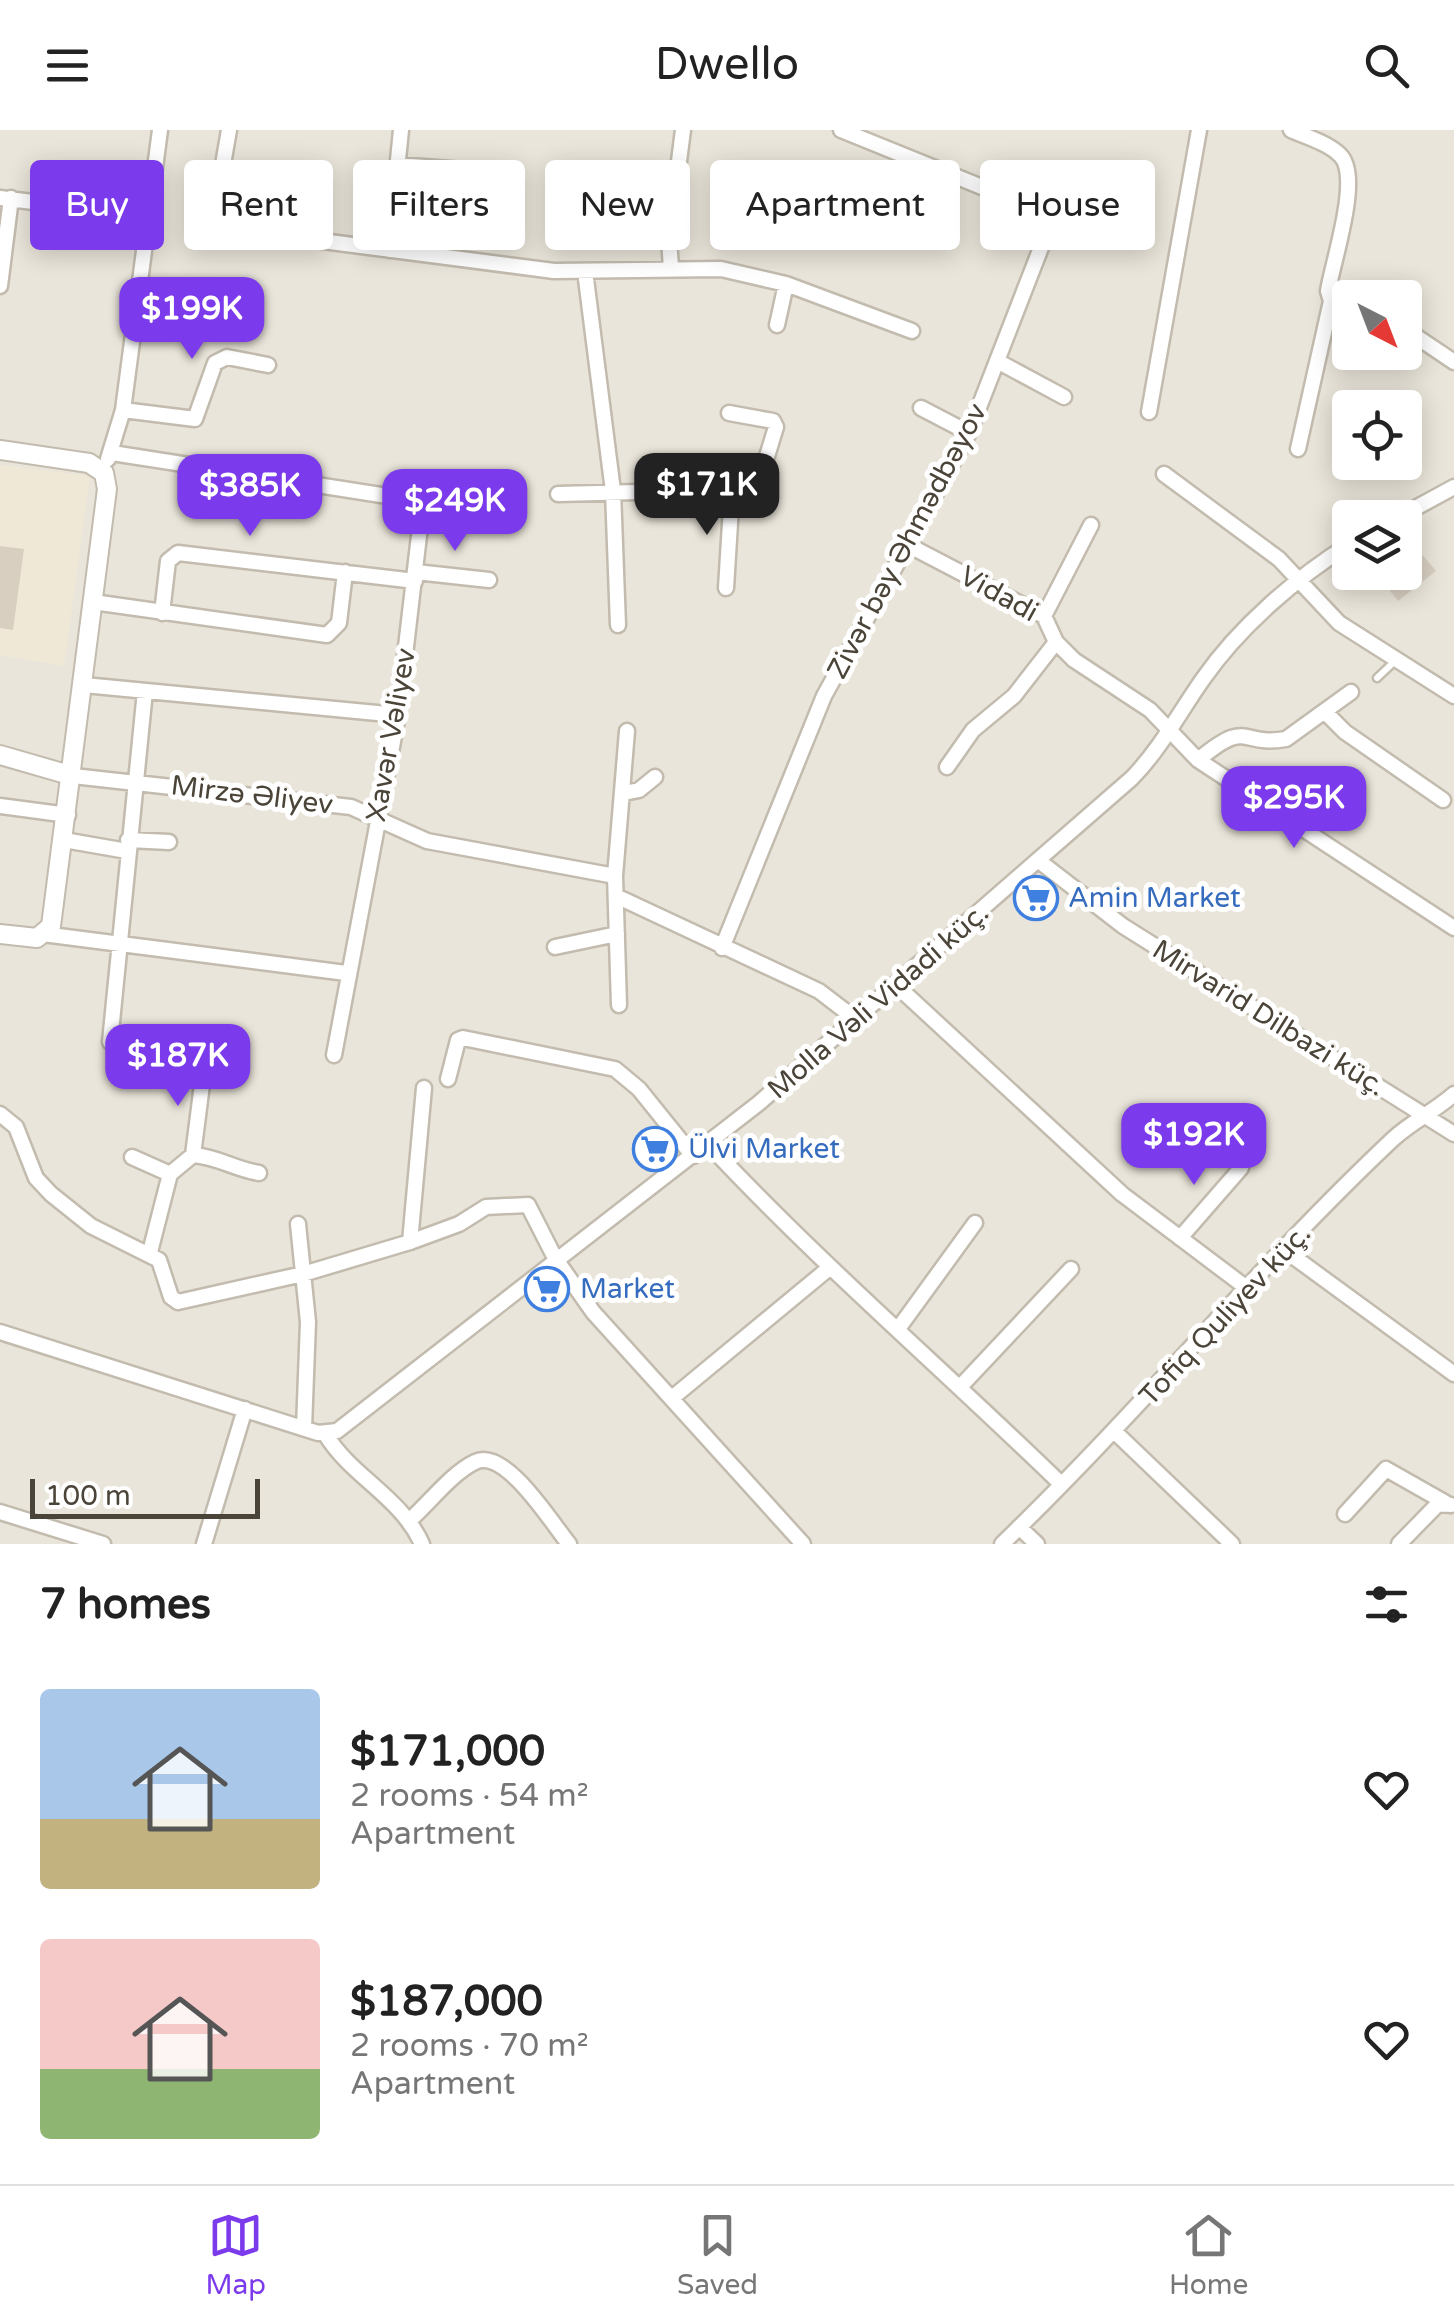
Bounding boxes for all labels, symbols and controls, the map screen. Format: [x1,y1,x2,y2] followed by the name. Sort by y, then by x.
[40,38,95,93] icon: menu
[655,38,799,92] text: Dwello
[1359,38,1414,93] icon: search
[30,160,164,250] chip: Buy
[184,160,333,250] chip: Rent
[353,160,525,250] chip: Filters
[545,160,690,250] chip: New
[710,160,960,250] chip: Apartment
[980,160,1155,250] chip: House
[122,277,262,362] pin: $199K
[1332,280,1422,370] north arrow
[1332,280,1422,590] map controls
[141,290,243,328] text: $199K
[1332,390,1422,480] button: locate
[820,397,994,685] street label: Zivər bəy Əhmədbəyov
[637,453,777,538] pin: $171K
[180,454,320,539] pin: $385K
[656,466,758,504] text: $171K
[199,467,301,505] text: $385K
[385,469,525,554] pin: $249K
[404,482,506,520] text: $249K
[1332,500,1422,590] button: layers
[954,559,1044,629] street label: Vidadi
[359,645,423,824] street label: Xavər Vəliyev
[1224,766,1364,851] pin: $295K
[169,768,335,822] street label: Mirzə Əliyev
[1243,779,1345,817] text: $295K
[1013,875,1059,921] supermarket icon: Amin Market
[1068,881,1241,915] place label: Amin Market
[761,896,995,1106] street label: Molla Vəli Vidadi küç.
[1146,932,1392,1104] street label: Mirvarid Dilbazi küç.
[108,1024,248,1109] pin: $187K
[127,1037,229,1075] text: $187K
[1124,1103,1264,1188] pin: $192K
[1143,1116,1245,1154] text: $192K
[632,1126,678,1172] supermarket icon: Ülvi Market
[688,1132,840,1166] place label: Ülvi Market
[1132,1217,1318,1413] street label: Tofiq Quliyev küç.
[524,1266,570,1312] supermarket icon: Market
[580,1272,675,1306] place label: Market
[30,1474,260,1518] scale bar
[45,1479,131,1513] text: 100 m
[1359,1577,1414,1632] icon: filters
[40,1579,211,1630] text: 7 homes
[350,1726,545,1777] text: $171,000
[120,1729,240,1849] icon: home
[1359,1762,1414,1817] icon: heart
[350,1777,589,1815] text: 2 rooms · 54 m²
[350,1815,515,1853] text: Apartment
[350,1976,543,2027] text: $187,000
[120,1979,240,2099] icon: home
[1359,2012,1414,2067] icon: heart
[350,2027,589,2065] text: 2 rooms · 70 m²
[350,2065,515,2103] text: Apartment
[206,2208,266,2302] tab: Map
[677,2208,758,2302] tab: Saved
[1169,2208,1248,2302] tab: Home

